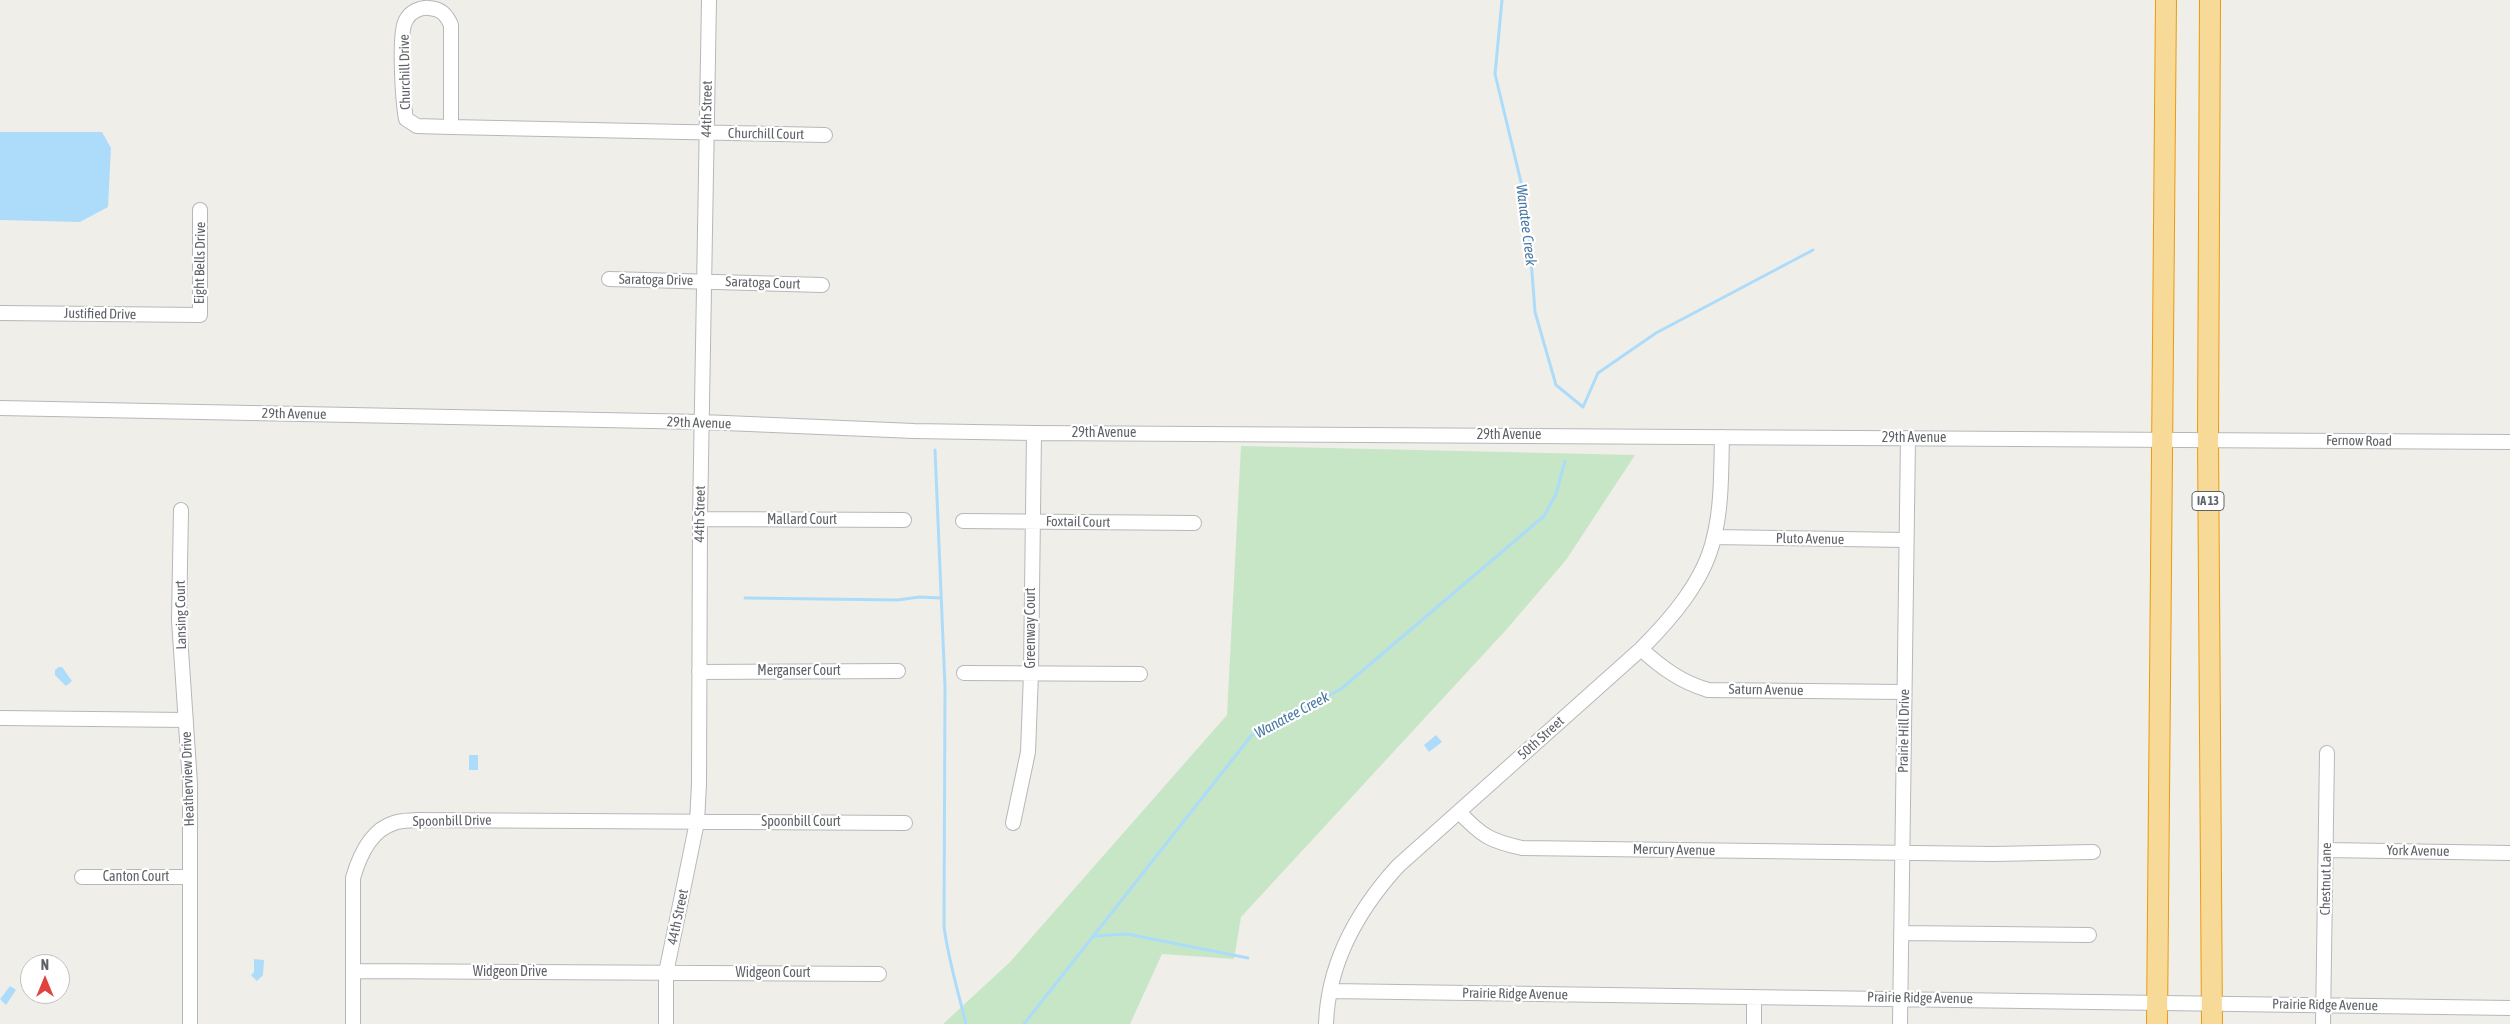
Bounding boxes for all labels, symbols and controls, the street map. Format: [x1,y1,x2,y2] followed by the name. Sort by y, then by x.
[396,34,414,110] street label: Churchill Drive
[698,81,716,137] street label: 44th Street
[728,125,804,143] street label: Churchill Court
[1512,183,1540,267] water label: Wanatee Creek
[191,222,209,304] street label: Eight Bells Drive
[619,271,693,289] street label: Saratoga Drive
[725,273,801,293] street label: Saratoga Court
[64,305,136,323] street label: Justified Drive
[262,405,326,423] street label: 29th Avenue
[666,413,732,433] street label: 29th Avenue
[1072,425,1136,441] street label: 29th Avenue
[1477,427,1541,443] street label: 29th Avenue
[1882,430,1946,446] street label: 29th Avenue
[2326,432,2392,450] street label: Fernow Road
[691,486,709,542] street label: 44th Street
[2192,492,2224,511] road number: IA 13
[767,512,837,528] street label: Mallard Court
[1046,513,1110,531] street label: Foxtail Court
[1776,530,1844,548] street label: Pluto Avenue
[172,580,190,650] street label: Lansing Court
[1023,587,1039,669] street label: Greenway Court
[757,663,841,679] street label: Merganser Court
[1728,681,1804,699] street label: Saturn Avenue
[1252,688,1332,742] water label: Wanatee Creek
[1895,689,1913,773] street label: Prairie Hill Drive
[1514,713,1568,763] street label: 50th Street
[178,731,198,827] street label: Heatherview Drive
[412,812,492,830] street label: Spoonbill Drive
[761,814,841,830] street label: Spoonbill Court
[1633,841,1715,859] street label: Mercury Avenue
[2317,842,2335,916] street label: Chestnut Lane
[2386,842,2450,860] street label: York Avenue
[103,869,169,885] street label: Canton Court
[664,888,692,946] street label: 44th Street
[20,954,70,1004] north arrow
[41,957,49,973] text: N
[473,964,547,980] street label: Widgeon Drive
[736,965,810,981] street label: Widgeon Court
[1462,985,1568,1003] street label: Prairie Ridge Avenue
[1867,989,1973,1007] street label: Prairie Ridge Avenue
[2272,996,2378,1014] street label: Prairie Ridge Avenue

